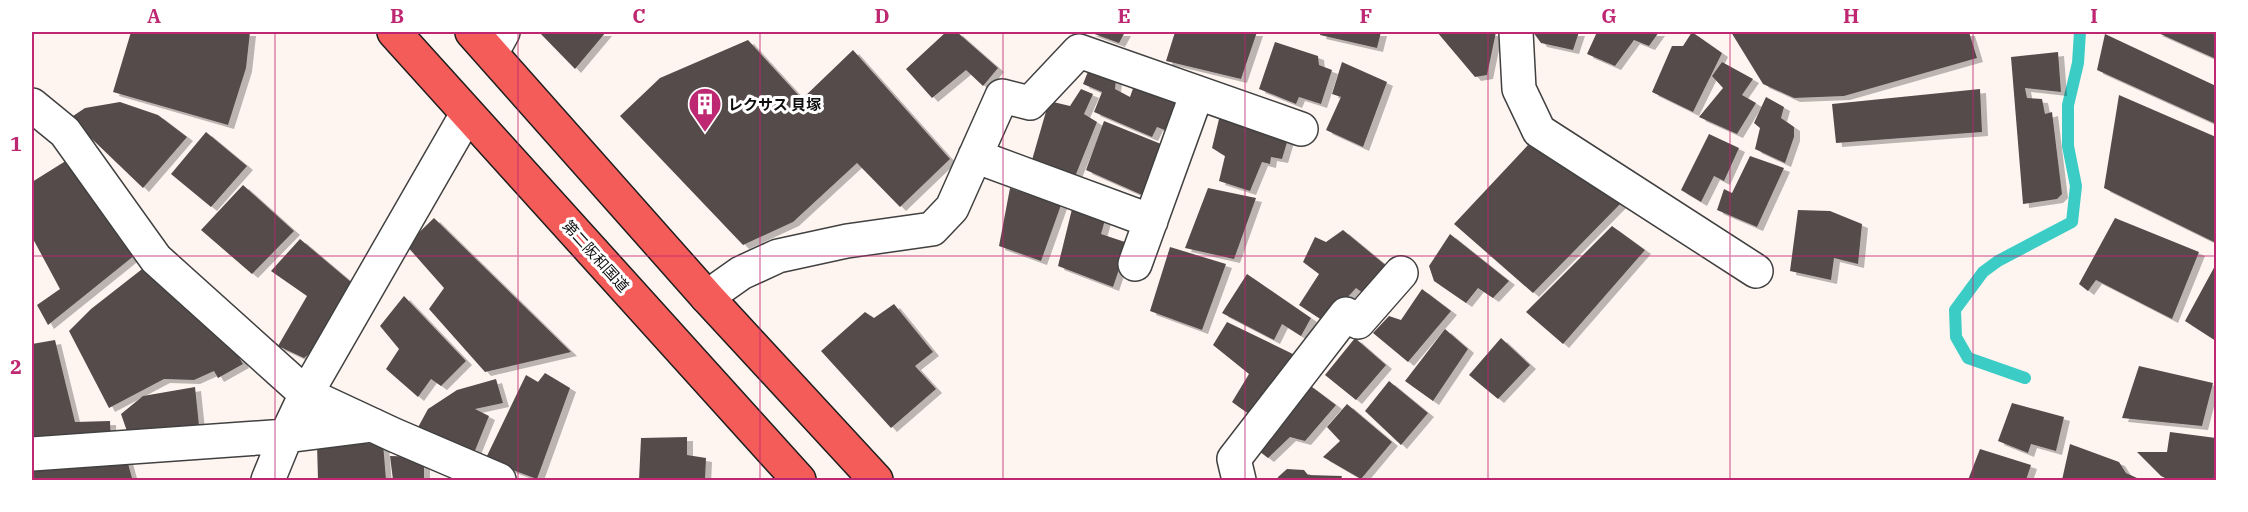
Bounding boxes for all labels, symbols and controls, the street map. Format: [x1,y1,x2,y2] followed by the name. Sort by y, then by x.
[147,2,161,29] text: A
[390,2,404,29] text: B
[632,2,646,29] text: C
[874,2,890,29] text: D
[1117,2,1131,29] text: E
[1360,2,1372,29] text: F
[1601,2,1617,29] text: G
[1843,2,1859,29] text: H
[2090,2,2098,29] text: I
[687,86,723,133] building icon: レクサス 貝塚
[728,95,821,114] place label: レクサス 貝塚
[10,130,22,157] text: 1
[559,216,633,296] street label: 第二阪和国道
[10,353,22,380] text: 2

